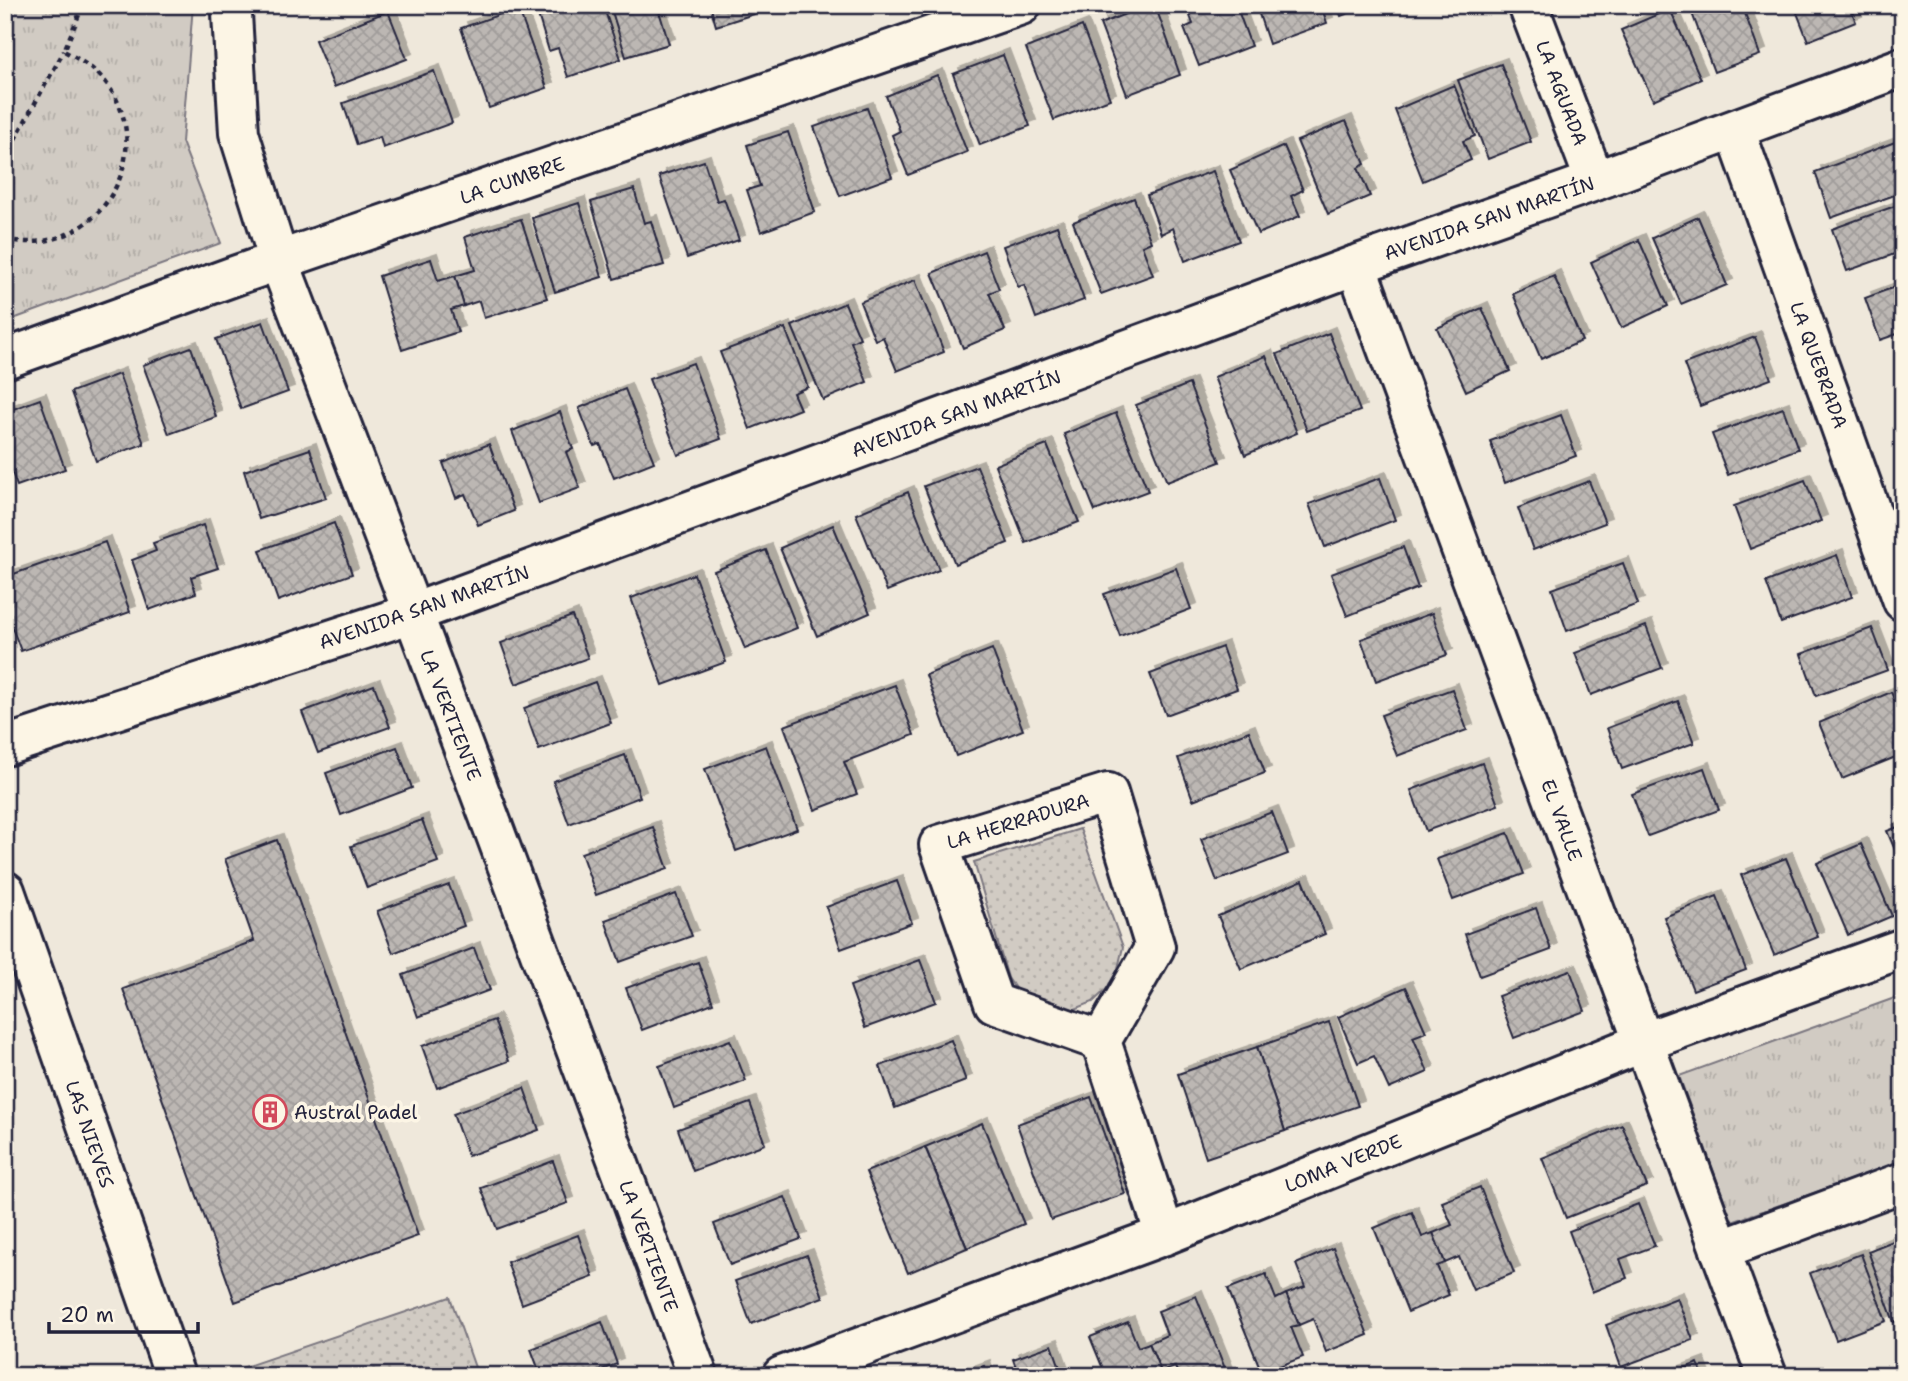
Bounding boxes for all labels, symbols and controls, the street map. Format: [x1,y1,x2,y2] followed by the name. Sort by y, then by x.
[1530,37,1593,150] street label: LA AGUADA
[456,151,568,210] street label: LA CUMBRE
[1380,170,1598,266] street label: AVENIDA SAN MARTÍN
[1784,298,1853,432] street label: LA QUEBRADA
[848,363,1064,463] street label: AVENIDA SAN MARTÍN
[315,559,533,655] street label: AVENIDA SAN MARTÍN
[414,646,487,784] street label: LA VERTIENTE
[1535,776,1588,865] street label: EL VALLE
[944,788,1093,855] street label: LA HERRADURA
[59,1077,120,1191] street label: LAS NIEVES
[251,1093,289,1131] building icon: Austral Padel
[294,1100,418,1125] place label: Austral Padel
[1281,1129,1406,1198] street label: LOMA VERDE
[613,1177,684,1316] street label: LA VERTIENTE
[49,1290,198,1334] scale bar
[60,1301,114,1329] text: 20 m

